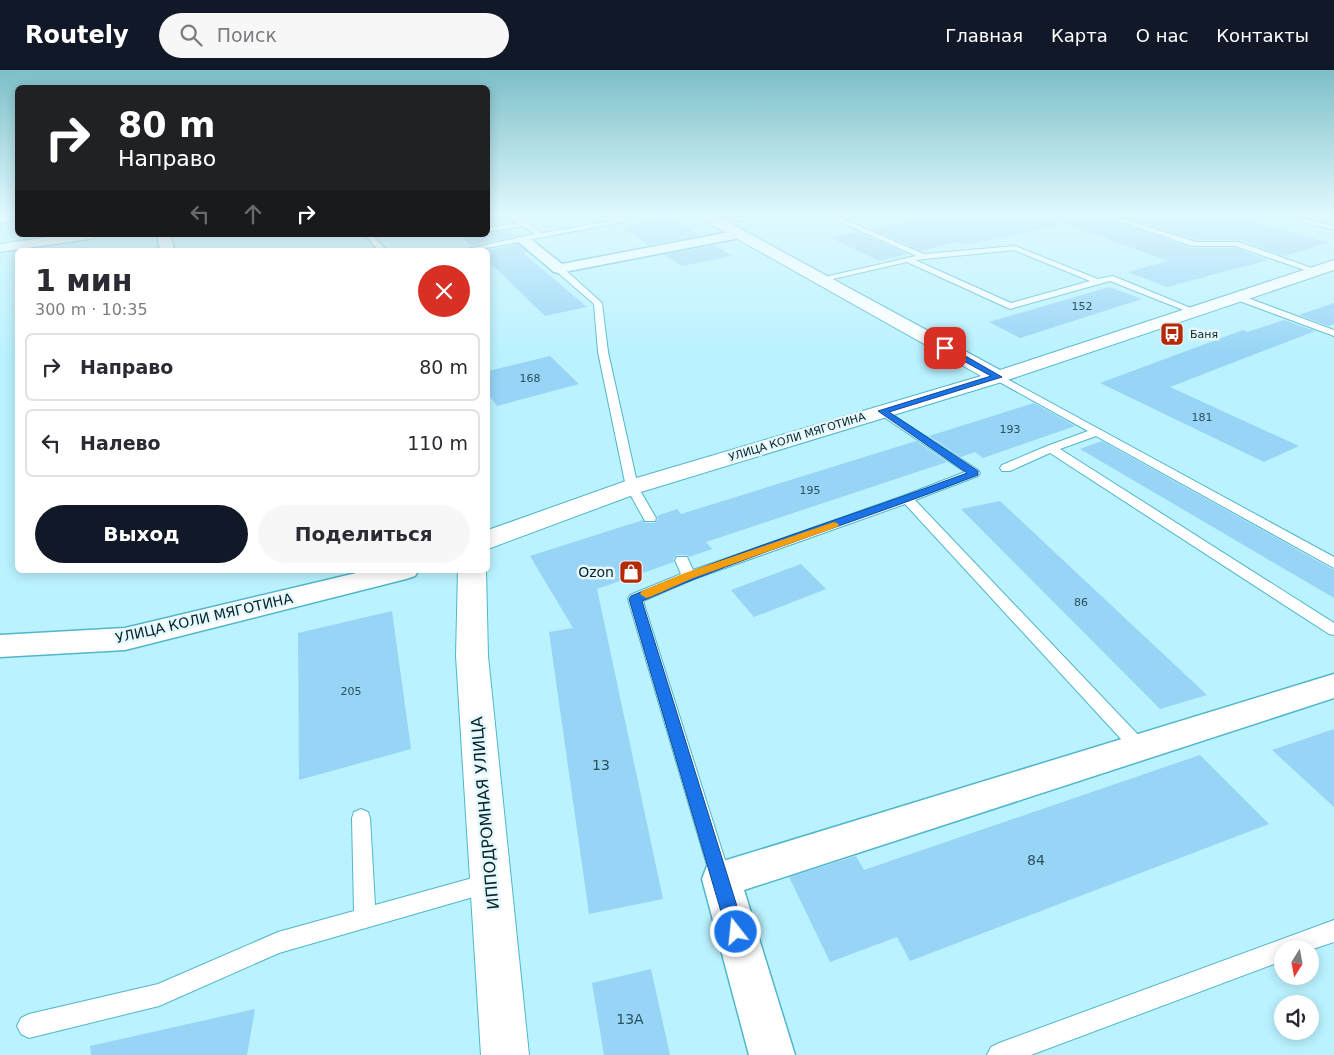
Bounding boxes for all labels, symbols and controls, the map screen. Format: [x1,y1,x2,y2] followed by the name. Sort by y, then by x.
[159,13,509,58] search box
[25,21,129,49] text: Routely
[177,21,205,49] icon: search
[217,24,277,46] text: Поиск
[945,25,1023,46] text: Главная
[1051,25,1108,46] text: Карта
[1136,25,1188,46] text: О нас
[1216,25,1309,46] text: Контакты
[35,105,100,170] icon: right
[118,105,215,145] text: 80 m
[118,146,216,171] text: Направо
[186,200,214,228] icon: left
[239,200,267,228] icon: ahead
[292,200,320,228] icon: right
[35,263,133,298] text: 1 мин
[418,265,470,317] button: close
[35,300,148,319] text: 300 m · 10:35
[1072,300,1093,313] house number: 152
[1159,321,1185,347] bus stop icon: Баня
[924,327,966,369] pin
[1190,328,1218,341] place label: Баня
[931,334,959,362] icon: arrive
[37,353,65,381] icon: right
[80,356,173,378] text: Направо
[419,356,468,378] text: 80 m
[520,372,541,385] house number: 168
[727,410,867,464] street label: УЛИЦА КОЛИ МЯГОТИНА
[1192,411,1213,424] house number: 181
[1000,423,1021,436] house number: 193
[37,429,65,457] icon: left
[80,432,161,454] text: Налево
[407,432,468,454] text: 110 m
[800,484,821,497] house number: 195
[35,505,248,563] button: Выход
[258,505,470,563] button: Поделиться
[618,559,644,585] shop icon: Ozon
[578,564,614,580] place label: Ozon
[114,590,295,646] street label: УЛИЦА КОЛИ МЯГОТИНА
[1074,596,1088,609] house number: 86
[341,685,362,698] house number: 205
[467,716,503,910] street label: ИППОДРОМНАЯ УЛИЦА
[592,757,610,773] house number: 13
[1027,852,1045,868] house number: 84
[709,905,761,957] position arrow
[1274,940,1319,985] north arrow
[1274,940,1319,1040] map controls
[1274,995,1319,1040] button: sound
[616,1011,644,1027] house number: 13А

